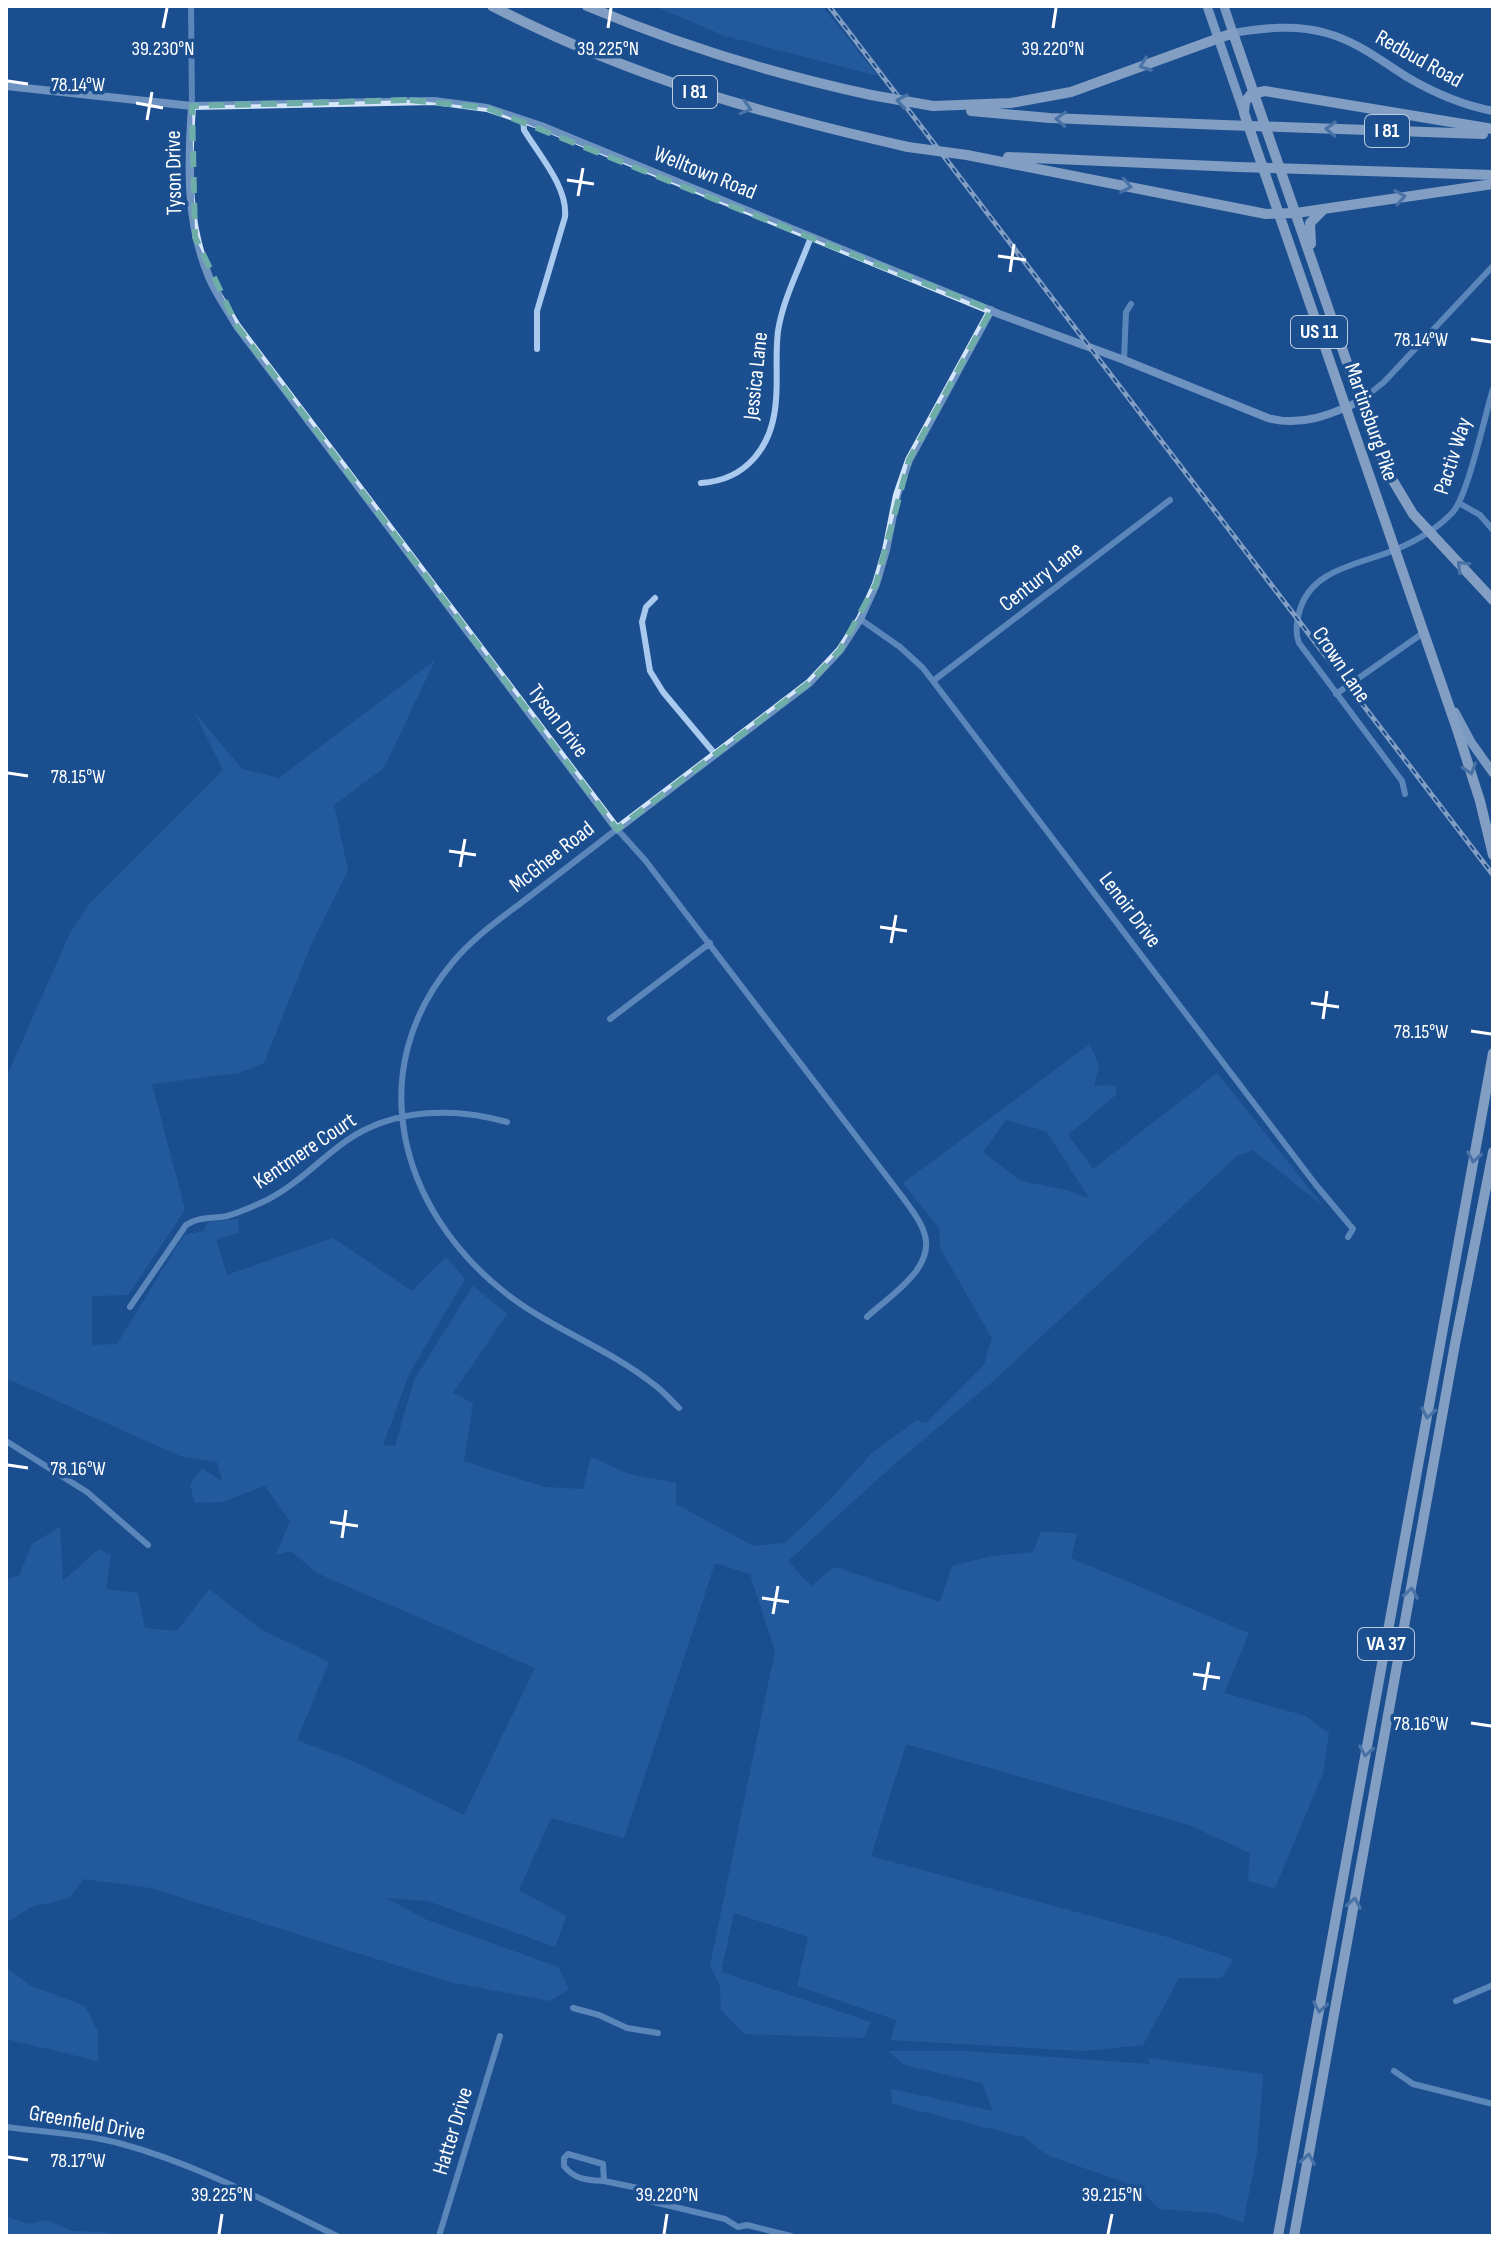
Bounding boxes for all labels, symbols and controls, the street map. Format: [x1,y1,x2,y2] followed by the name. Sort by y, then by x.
[1371,24,1467,94] street label: Redbud Road
[132,37,194,61] text: 39.230°N
[577,37,639,61] text: 39.225°N
[1022,37,1084,61] text: 39.220°N
[1139,55,1153,72] one-way arrow
[51,73,105,97] text: 78.14°W
[673,76,717,108] road number: I 81
[895,93,909,110] one-way arrow
[738,98,752,115] one-way arrow
[1054,110,1067,127] one-way arrow
[1365,115,1409,147] road number: I 81
[1324,120,1337,137] one-way arrow
[160,130,188,216] street label: Tyson Drive
[650,140,760,206] street label: Welltown Road
[1118,177,1132,194] one-way arrow
[1394,189,1407,206] one-way arrow
[1291,316,1347,348] road number: US 11
[1394,328,1448,352] text: 78.14°W
[738,331,774,422] street label: Jessica Lane
[1338,360,1404,484] street label: Martinsburg Pike
[1428,414,1478,498] street label: Pactiv Way
[994,536,1088,618] street label: Century Lane
[1456,561,1471,575] one-way arrow
[1306,622,1376,708] street label: Crown Lane
[522,679,594,763] street label: Tyson Drive
[1460,761,1476,775] one-way arrow
[51,765,105,789] text: 78.15°W
[504,816,600,898] street label: McGhee Road
[1093,867,1167,953] street label: Lenoir Drive
[1394,1020,1448,1044] text: 78.15°W
[249,1107,362,1195] street label: Kentmere Court
[1467,1150,1484,1164] one-way arrow
[1421,1406,1438,1420] one-way arrow
[50,1457,106,1481] text: 78.16°W
[1401,1586,1418,1599] one-way arrow
[1358,1628,1414,1660] road number: VA 37
[1393,1712,1449,1736] text: 78.16°W
[1359,1744,1376,1758] one-way arrow
[1345,1897,1362,1910] one-way arrow
[1313,2000,1330,2014] one-way arrow
[427,2084,479,2178] street label: Hatter Drive
[27,2099,147,2147] street label: Greenfield Drive
[50,2149,106,2173] text: 78.17°W
[1298,2153,1315,2166] one-way arrow
[191,2183,253,2207] text: 39.225°N
[636,2183,698,2207] text: 39.220°N
[1082,2183,1142,2207] text: 39.215°N

